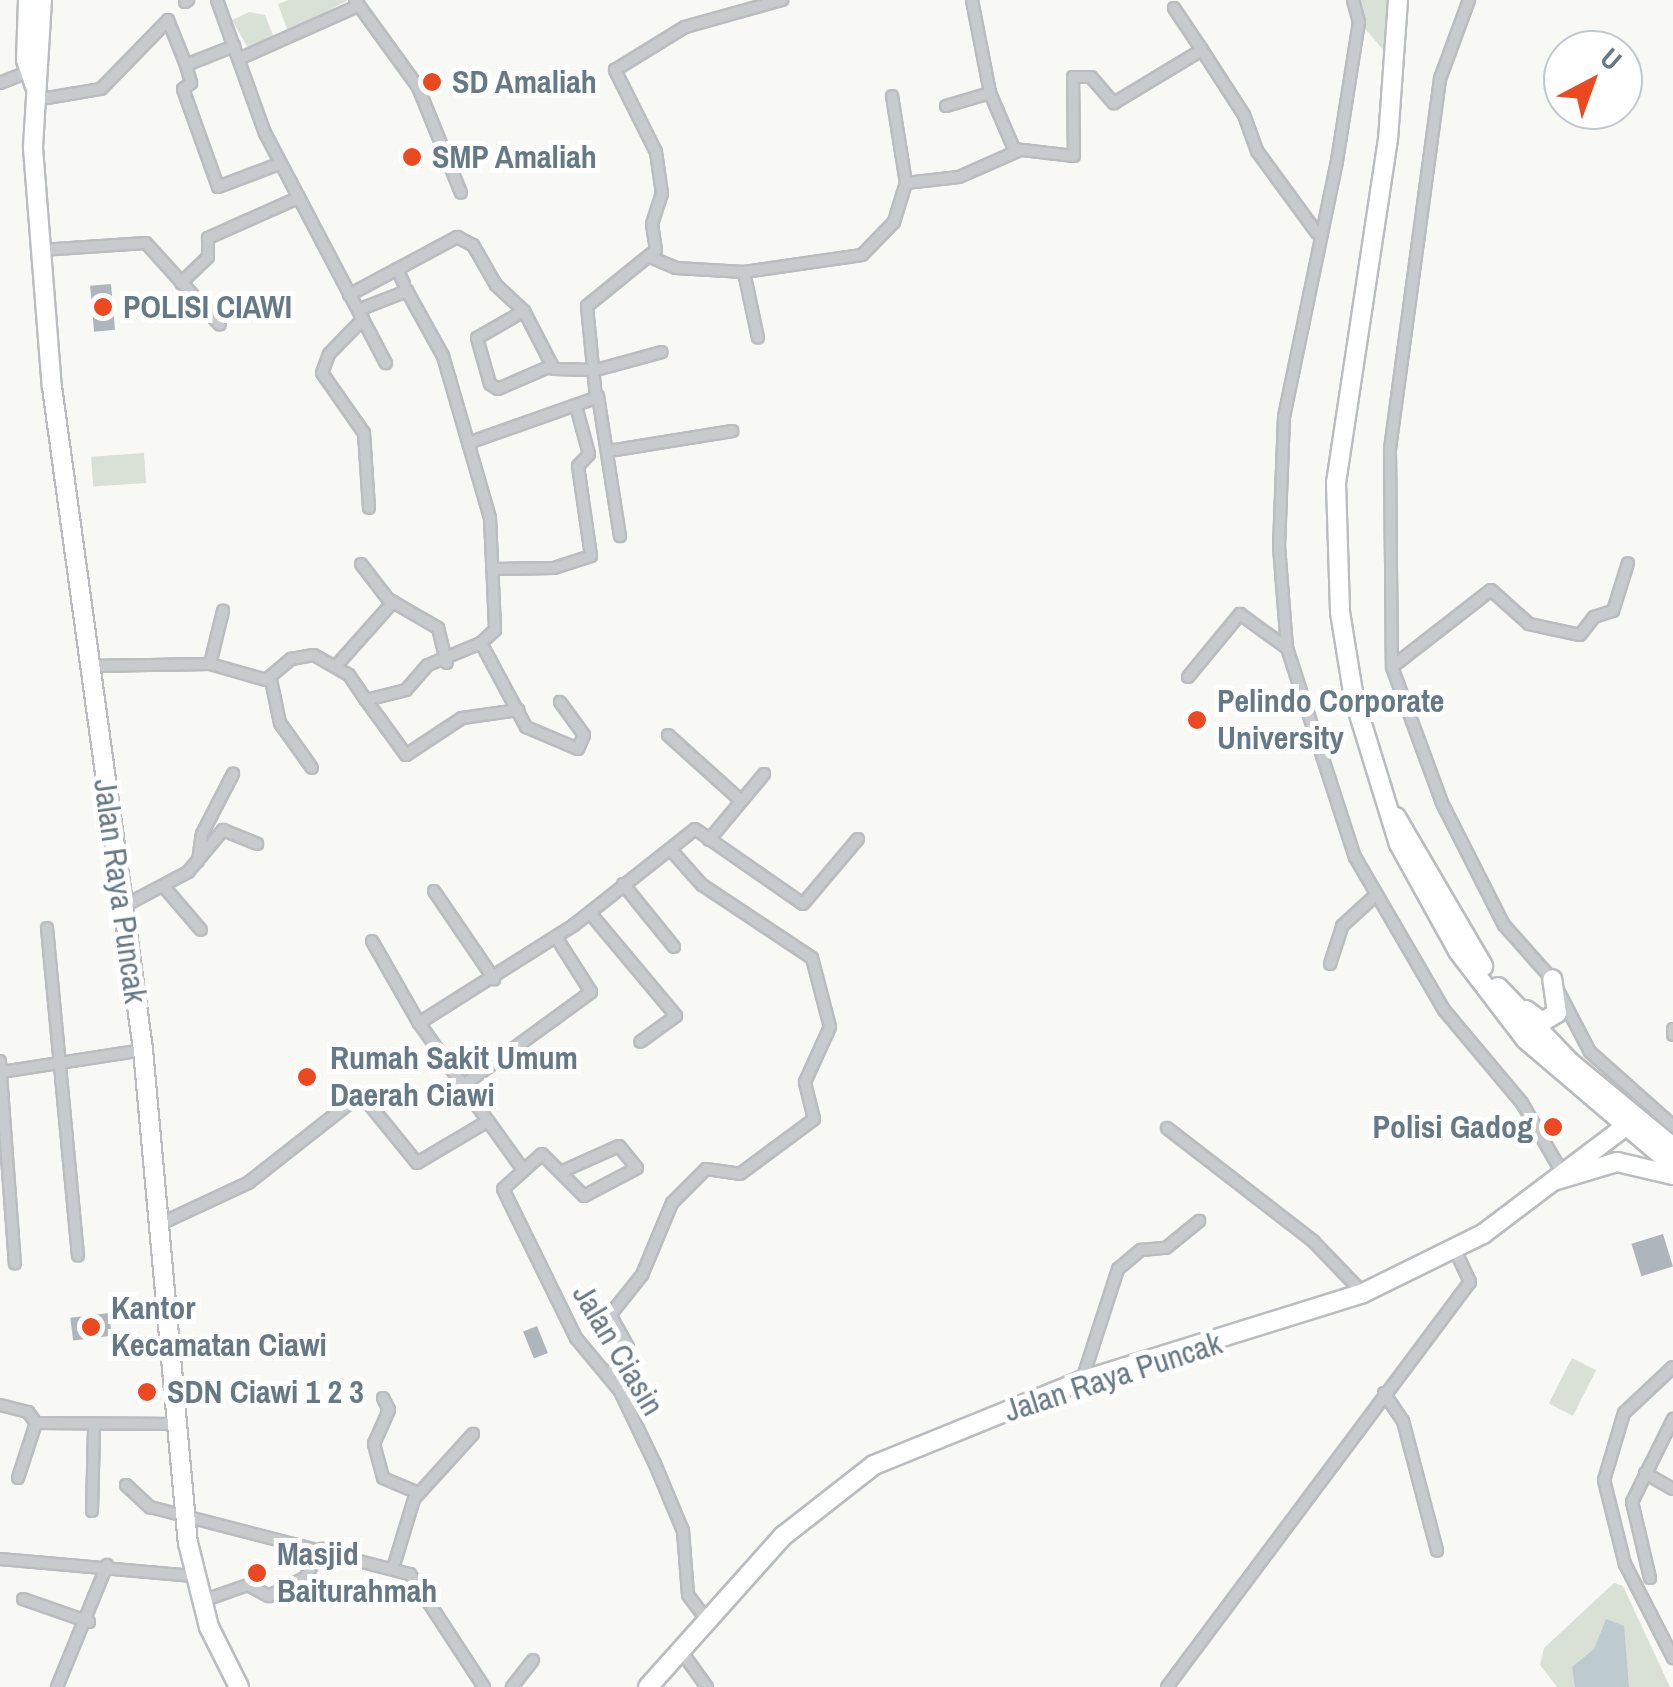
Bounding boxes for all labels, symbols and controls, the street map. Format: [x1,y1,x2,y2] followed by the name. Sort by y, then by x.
[1543,30,1643,130] north arrow
[1593,39,1630,79] text: U
[452,63,598,101] place label: SD Amaliah
[421,71,443,93] marker: SD Amaliah
[432,138,598,176] place label: SMP Amaliah
[401,146,423,168] marker: SMP Amaliah
[123,288,292,326] place label: POLISI CIAWI
[92,296,114,318] marker: POLISI CIAWI
[1217,683,1444,758] place label: Pelindo Corporate University
[1186,709,1208,731] marker: Pelindo Corporate University
[85,776,155,1006] street label: Jalan Raya Puncak
[330,1040,578,1115] place label: Rumah Sakit Umum Daerah Ciawi
[294,1064,320,1090] marker: Rumah Sakit Umum Daerah Ciawi
[1373,1108,1533,1146] place label: Polisi Gadog
[1542,1116,1564,1138] marker: Polisi Gadog
[564,1278,672,1422] street label: Jalan Ciasin
[111,1290,327,1365] place label: Kantor Kecamatan Ciawi
[80,1316,102,1338] marker: Kantor Kecamatan Ciawi
[1000,1324,1226,1430] street label: Jalan Raya Puncak
[167,1373,364,1411] place label: SDN Ciawi 1 2 3
[136,1381,158,1403] marker: SDN Ciawi 1 2 3
[277,1536,437,1611] place label: Masjid Baiturahmah
[246,1562,268,1584] marker: Masjid Baiturahmah

